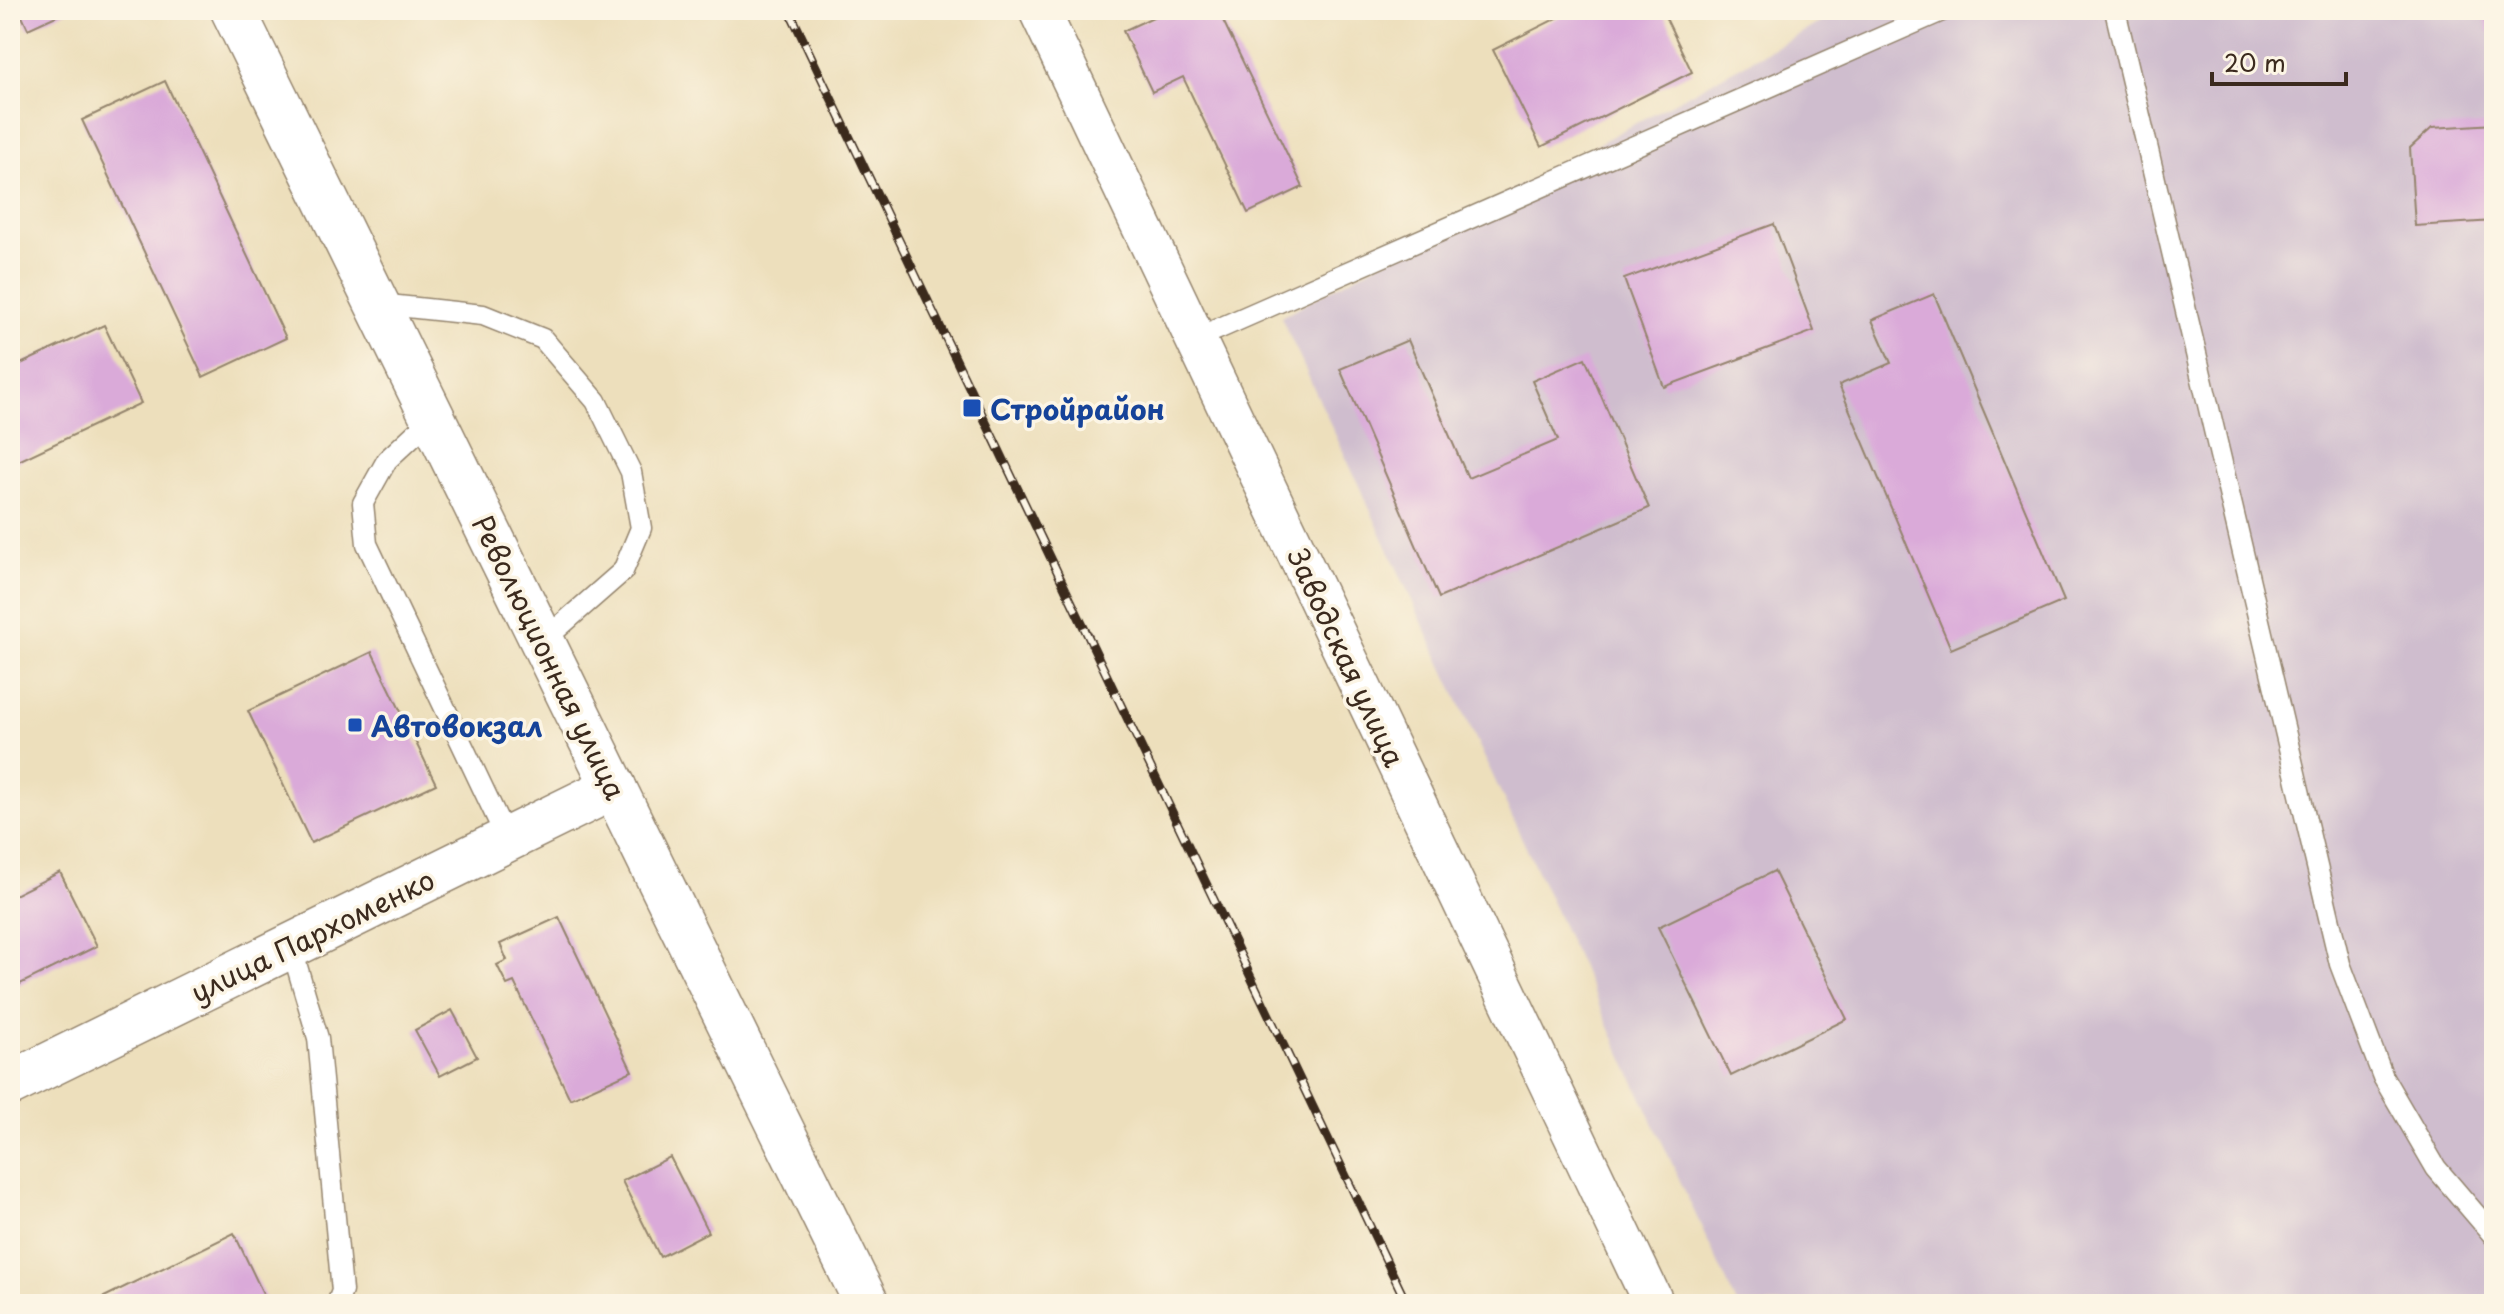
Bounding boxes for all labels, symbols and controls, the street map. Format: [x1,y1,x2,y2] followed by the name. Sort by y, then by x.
[2212,36,2346,86] scale bar
[2224,44,2286,80] text: 20 m
[990,387,1165,430] place label: Стройрайон
[961,397,983,419] marker: Стройрайон
[462,507,638,807] street label: Революционная улица
[1277,541,1417,774] street label: Заводская улица
[371,704,543,747] place label: Автовокзал
[346,716,364,734] marker: Автовокзал
[183,857,441,1013] street label: улица Пархоменко

